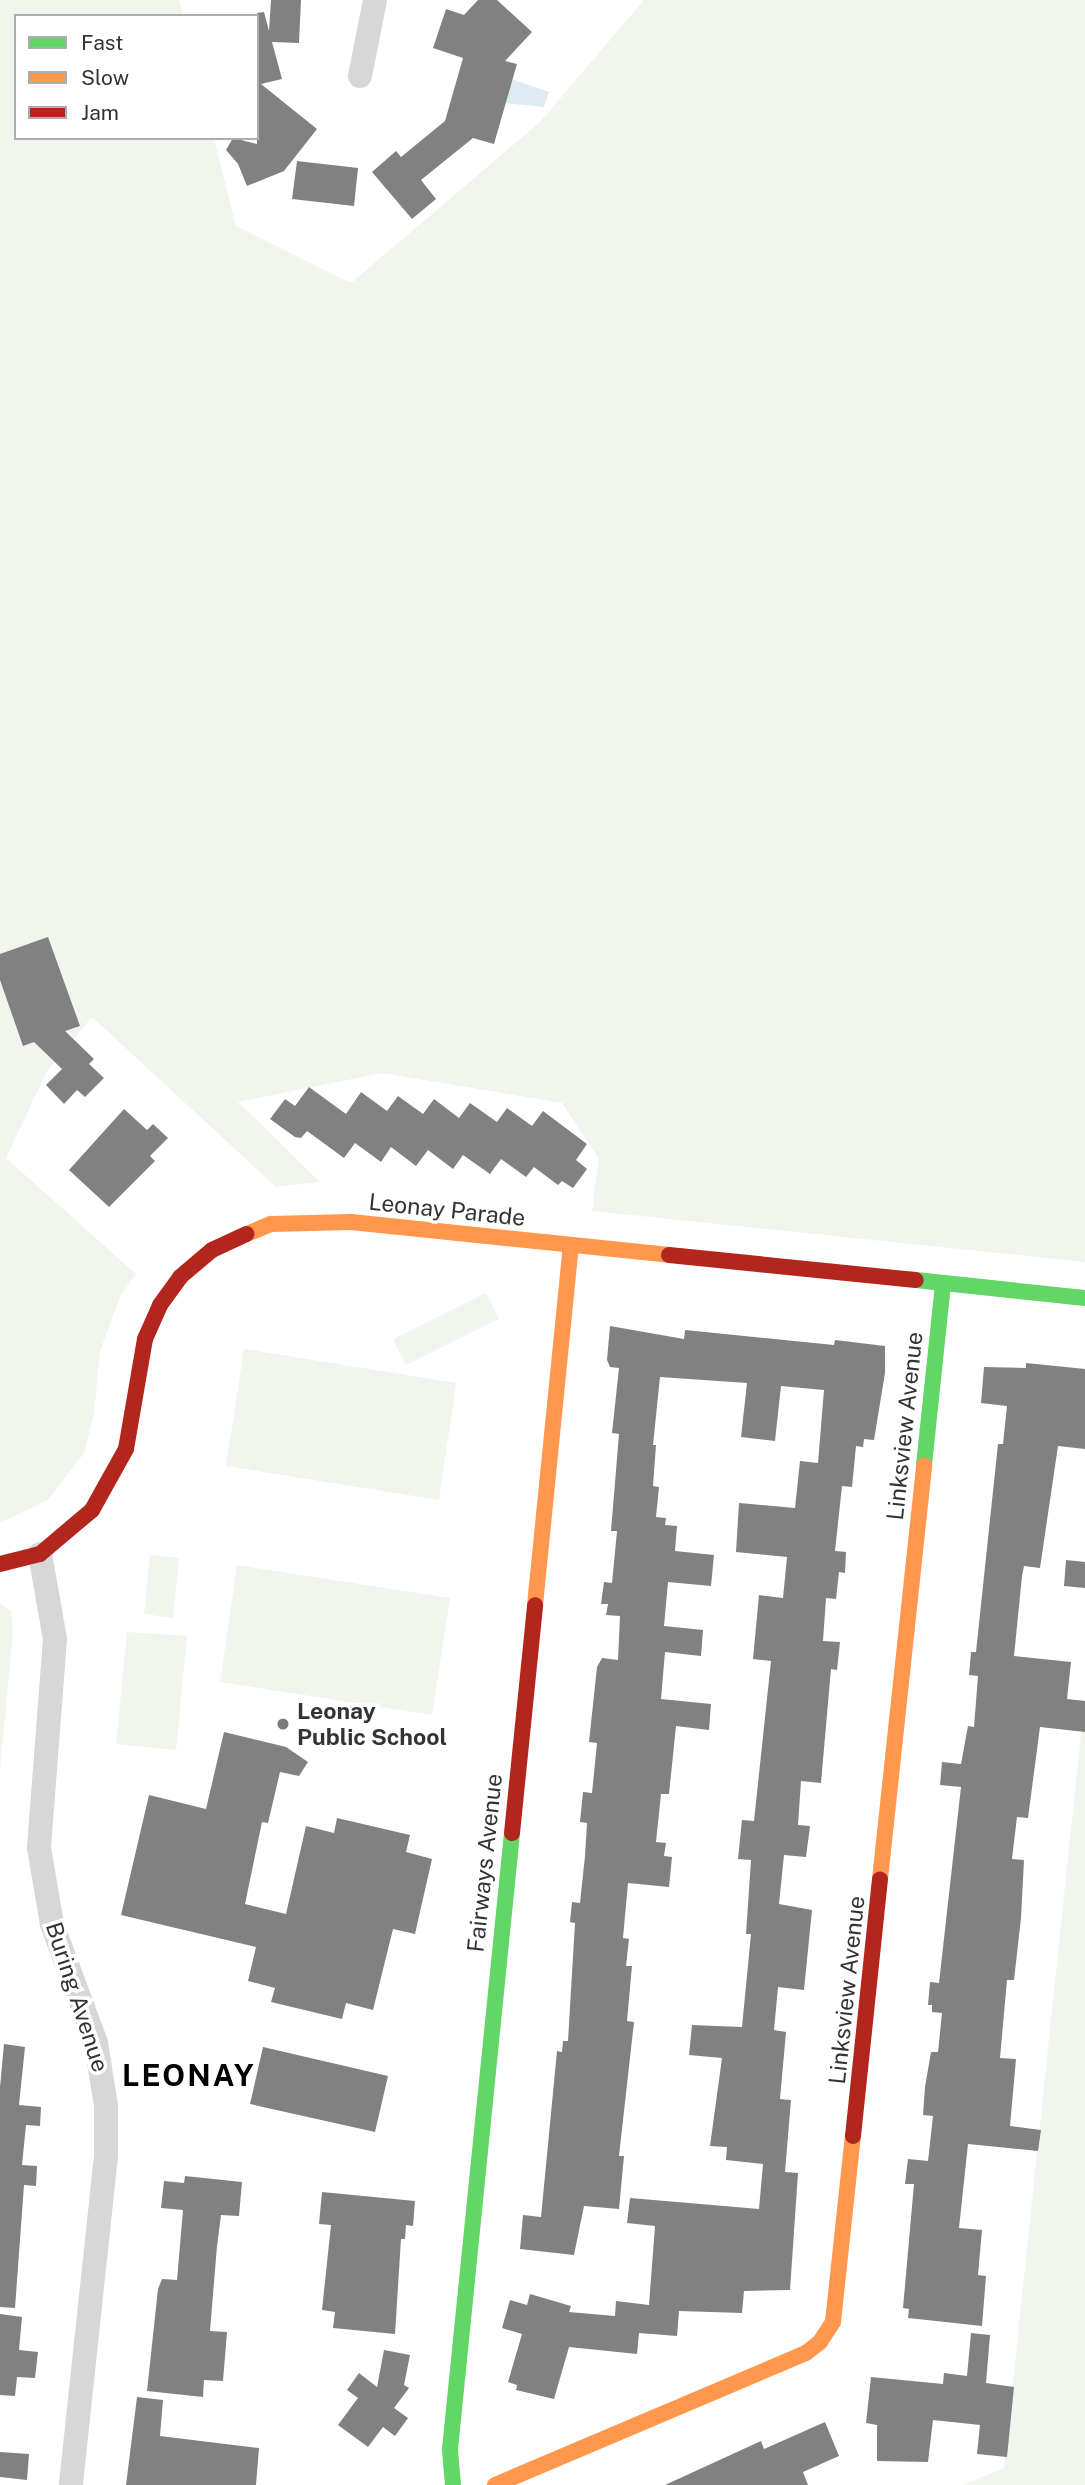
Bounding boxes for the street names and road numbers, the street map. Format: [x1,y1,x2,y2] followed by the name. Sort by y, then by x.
[367,1188,527,1232] street label: Leonay Parade
[881,1330,929,1522] street label: Linksview Avenue
[462,1772,508,1954] street label: Fairways Avenue
[823,1894,871,2086] street label: Linksview Avenue
[40,1919,114,2075] street label: Buring Avenue

